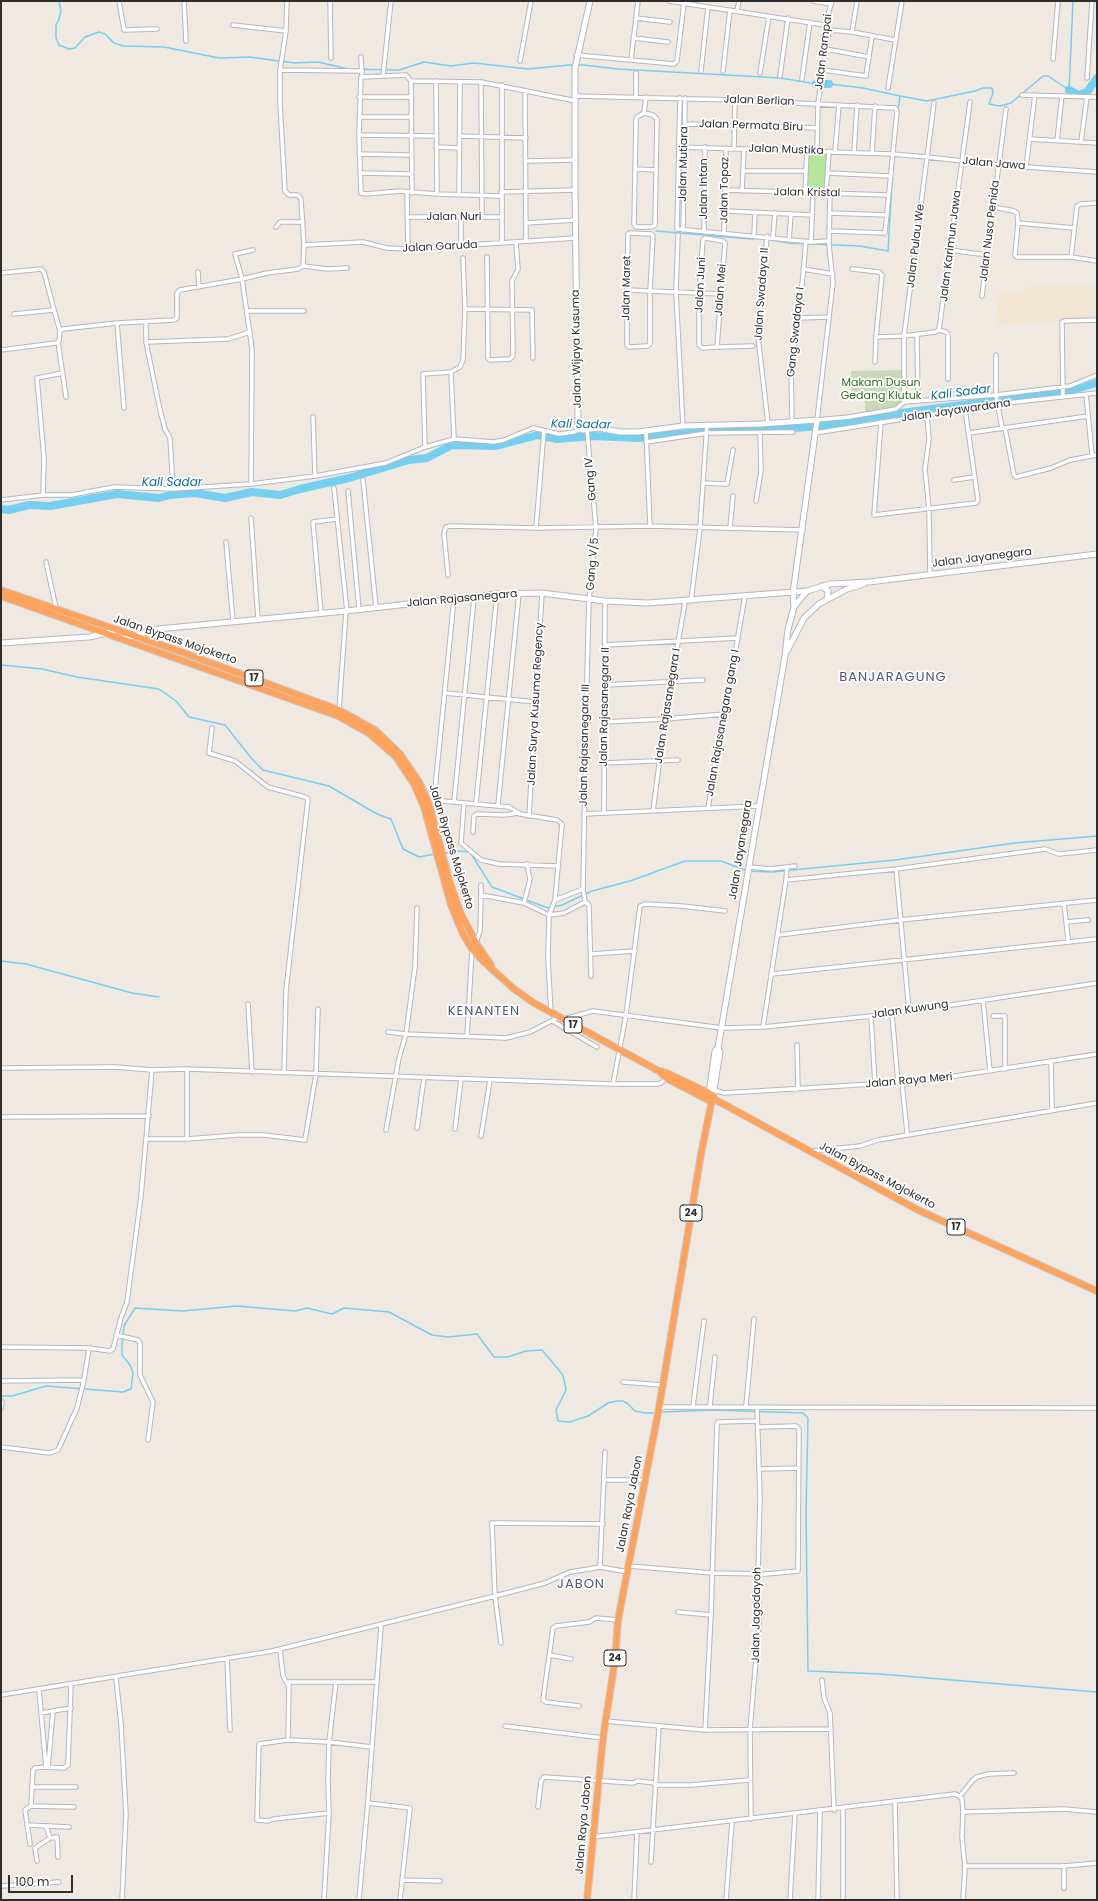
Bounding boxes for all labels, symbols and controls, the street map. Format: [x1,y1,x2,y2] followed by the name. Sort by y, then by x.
[813,13,835,91] street label: Jalan Rampai
[723,93,795,109] street label: Jalan Berlian
[699,118,803,134] street label: Jalan Permata Biru
[677,126,691,202] street label: Jalan Mutiara
[748,142,824,158] street label: Jalan Mustika
[962,155,1026,173] street label: Jalan Jawa
[718,157,732,223] street label: Jalan Topaz
[697,158,711,220] street label: Jalan Intan
[977,180,1003,282] street label: Jalan Nusa Penida
[774,186,840,200] street label: Jalan Kristal
[938,189,964,303] street label: Jalan Karimun Jawa
[904,203,928,289] street label: Jalan Pulau We
[427,210,481,224] street label: Jalan Nuri
[402,238,478,256] street label: Jalan Garuda
[752,247,772,341] street label: Jalan Swadaya II
[620,255,634,321] street label: Jalan Maret
[693,257,709,313] street label: Jalan Juni
[713,263,729,317] street label: Jalan Mei
[785,286,807,378] street label: Gang Swadaya I
[569,290,585,408] street label: Jalan Wijaya Kusuma
[841,376,921,402] park label: Makam Dusun Gedang Klutuk
[930,382,992,404] water label: Kali Sadar
[901,397,1011,425] street label: Jalan Jayawardana
[551,417,611,433] water label: Kali Sadar
[583,457,599,501] street label: Gang IV
[142,476,202,490] water label: Kali Sadar
[584,537,602,591] street label: Gang V/5
[931,545,1033,571] street label: Jalan Jayanegara
[406,588,518,610] street label: Jalan Rajasanegara
[112,613,238,667] street label: Jalan Bypass Mojokerto
[525,622,547,786] street label: Jalan Surya Kusuma Regency
[597,647,613,767] street label: Jalan Rajasanegara II
[652,647,684,765] street label: Jalan Rajasanegara I
[704,648,742,798] street label: Jalan Rajasanegara gang I
[245,670,263,686] road number: 17
[839,670,947,686] district label: BANJARAGUNG
[577,684,593,806] street label: Jalan Rajasanegara III
[426,783,476,911] street label: Jalan Bypass Mojokerto
[727,799,755,901] street label: Jalan Jayanegara
[871,998,949,1022] street label: Jalan Kuwung
[448,1004,520,1020] district label: KENANTEN
[564,1017,582,1033] road number: 17
[865,1071,953,1091] street label: Jalan Raya Meri
[817,1140,937,1212] street label: Jalan Bypass Mojokerto
[680,1205,702,1221] road number: 24
[947,1219,965,1235] road number: 17
[614,1454,646,1554] street label: Jalan Raya Jabon
[750,1567,764,1663] street label: Jalan Jagodayoh
[557,1577,605,1593] district label: JABON
[604,1650,626,1666] road number: 24
[573,1775,595,1875] street label: Jalan Raya Jabon
[10,1867,75,1893] scale bar
[15,1873,49,1890] text: 100 m

